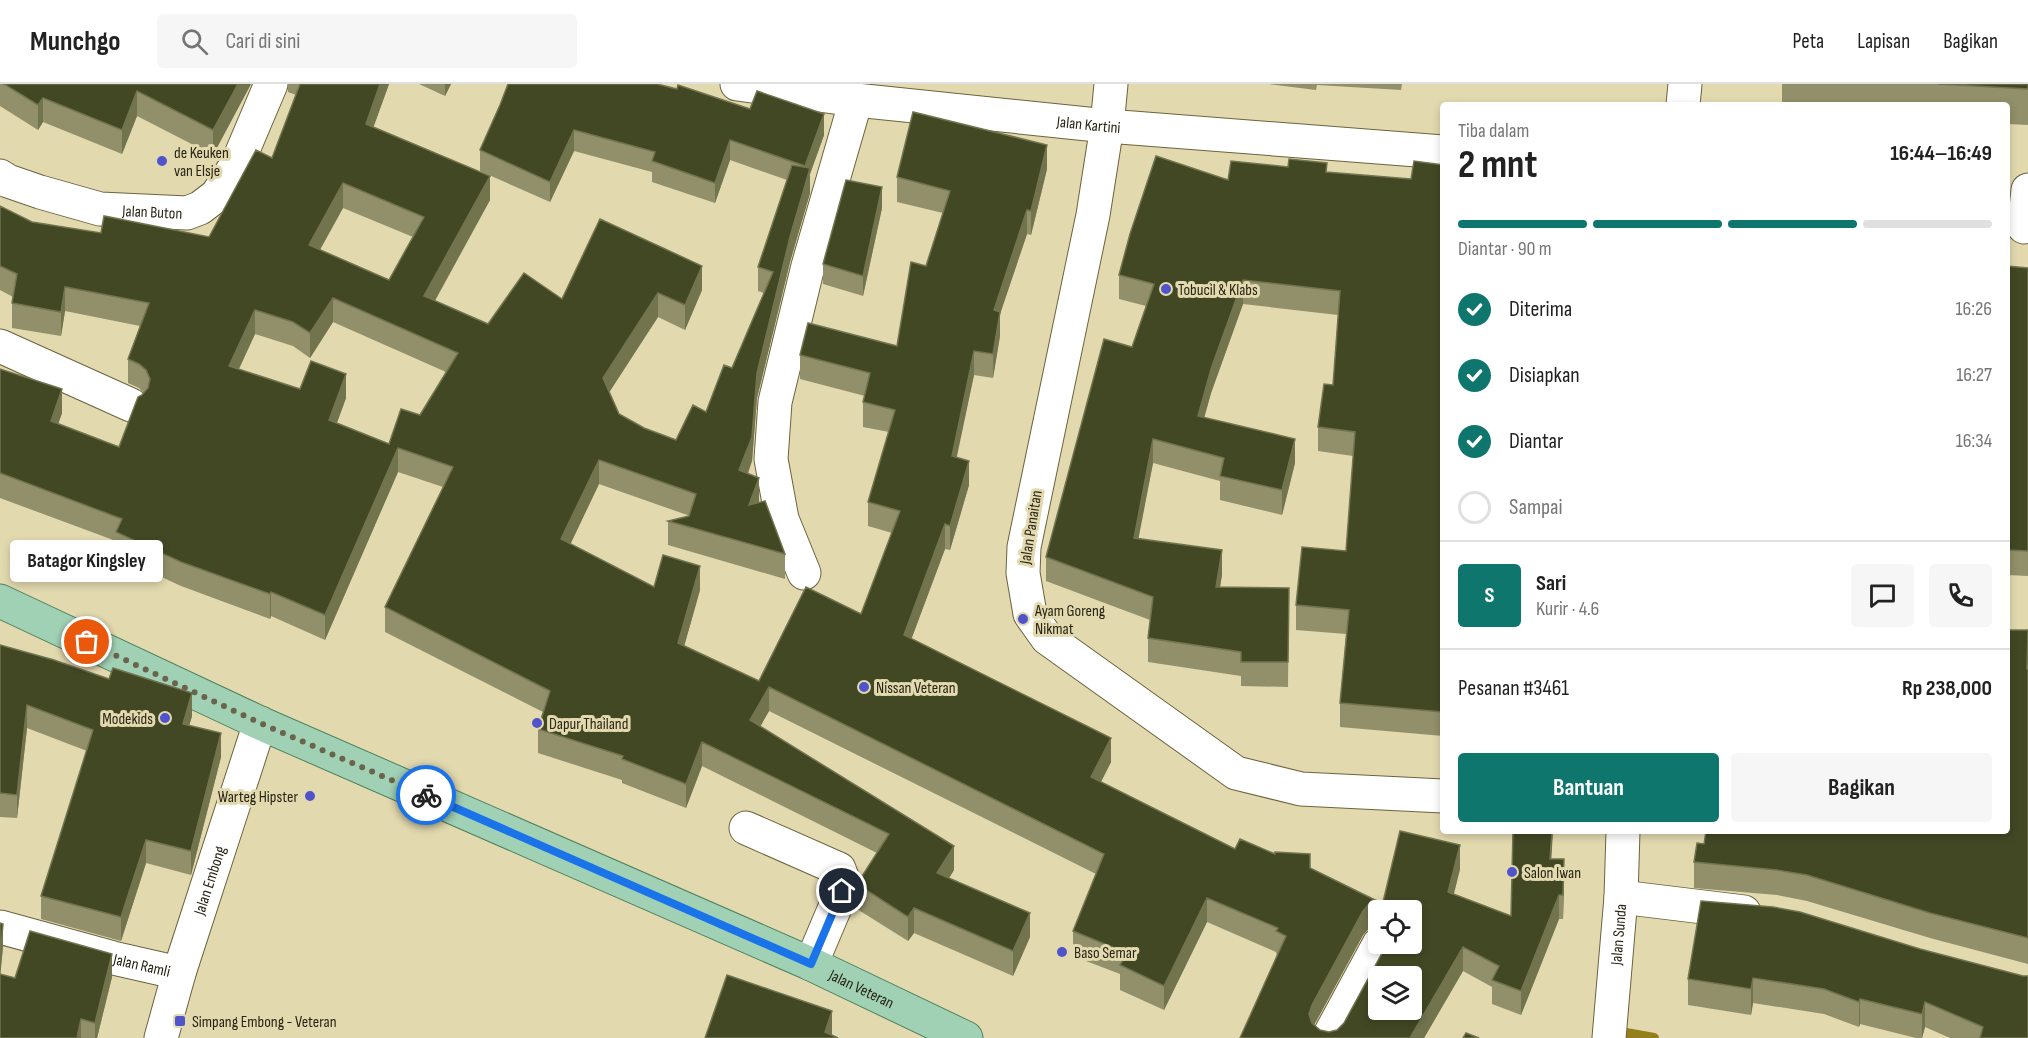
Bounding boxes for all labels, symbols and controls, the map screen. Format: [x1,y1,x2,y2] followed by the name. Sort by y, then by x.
[157,14,577,68] search box
[30,25,121,58] text: Munchgo
[178,25,211,58] icon: search
[226,28,300,55] text: Cari di sini
[1793,29,1824,54] text: Peta
[1857,29,1910,54] text: Lapisan
[1943,29,1998,54] text: Bagikan
[1055,113,1121,138] street label: Jalan Kartini
[1458,119,1529,143] text: Tiba dalam
[1890,140,1992,167] text: 16:44–16:49
[1458,142,1537,189] text: 2 mnt
[174,144,229,181] place label: de Keuken van Elsje
[155,154,169,168] marker: de Keuken van Elsje
[121,202,183,224] street label: Jalan Buton
[1458,237,1552,261] text: Diantar · 90 m
[1178,281,1258,300] place label: Tobucil & Klabs
[1159,282,1173,296] marker: Tobucil & Klabs
[1458,293,1491,326] icon: check
[1509,296,1572,323] text: Diterima
[1955,297,1992,321] text: 16:26
[1458,359,1491,392] icon: check
[1509,362,1580,389] text: Disiapkan
[1956,363,1992,387] text: 16:27
[1458,425,1491,458] icon: check
[1509,428,1563,455] text: Diantar
[1956,429,1992,453] text: 16:34
[1016,489,1047,566] street label: Jalan Panaitan
[1509,494,1563,521] text: Sampai
[10,540,164,582] callout: Batagor Kingsley
[27,549,146,573] text: Batagor Kingsley
[1851,564,1914,627] button: chat
[1929,564,1992,627] button: phone
[1536,570,1566,597] text: Sari
[1485,582,1494,609] text: S
[1536,597,1599,621] text: Kurir · 4.6
[1034,602,1105,639] place label: Ayam Goreng Nikmat
[1016,612,1030,626] marker: Ayam Goreng Nikmat
[61,616,112,667] pin
[70,625,103,658] icon: bag
[1458,675,1569,702] text: Pesanan #3461
[1902,675,1992,702] text: Rp 238,000
[876,679,956,698] place label: Nissan Veteran
[857,680,871,694] marker: Nissan Veteran
[102,710,153,729] place label: Modekids
[158,711,172,725] marker: Modekids
[549,715,628,734] place label: Dapur Thailand
[530,716,544,730] marker: Dapur Thailand
[1458,753,1719,822] button: Bantuan
[1731,753,1992,822] button: Bagikan
[396,765,456,825] courier
[410,779,443,812] icon: bike
[218,788,298,807] place label: Warteg Hipster
[303,789,317,803] marker: Warteg Hipster
[190,844,231,919] street label: Jalan Embong
[1524,864,1581,883] place label: Salon Iwan
[816,865,867,916] pin
[1505,865,1519,879] marker: Salon Iwan
[825,874,858,907] icon: home
[1368,900,1422,1020] map controls
[1368,900,1422,954] button: locate
[1607,903,1631,967] street label: Jalan Sunda
[1074,944,1137,963] place label: Baso Semar
[1055,945,1069,959] marker: Baso Semar
[110,950,172,982] street label: Jalan Ramli
[825,966,897,1013] street label: Jalan Veteran
[1368,966,1422,1020] button: layers
[192,1013,337,1032] place label: Simpang Embong - Veteran
[173,1014,187,1028] marker: Simpang Embong - Veteran

